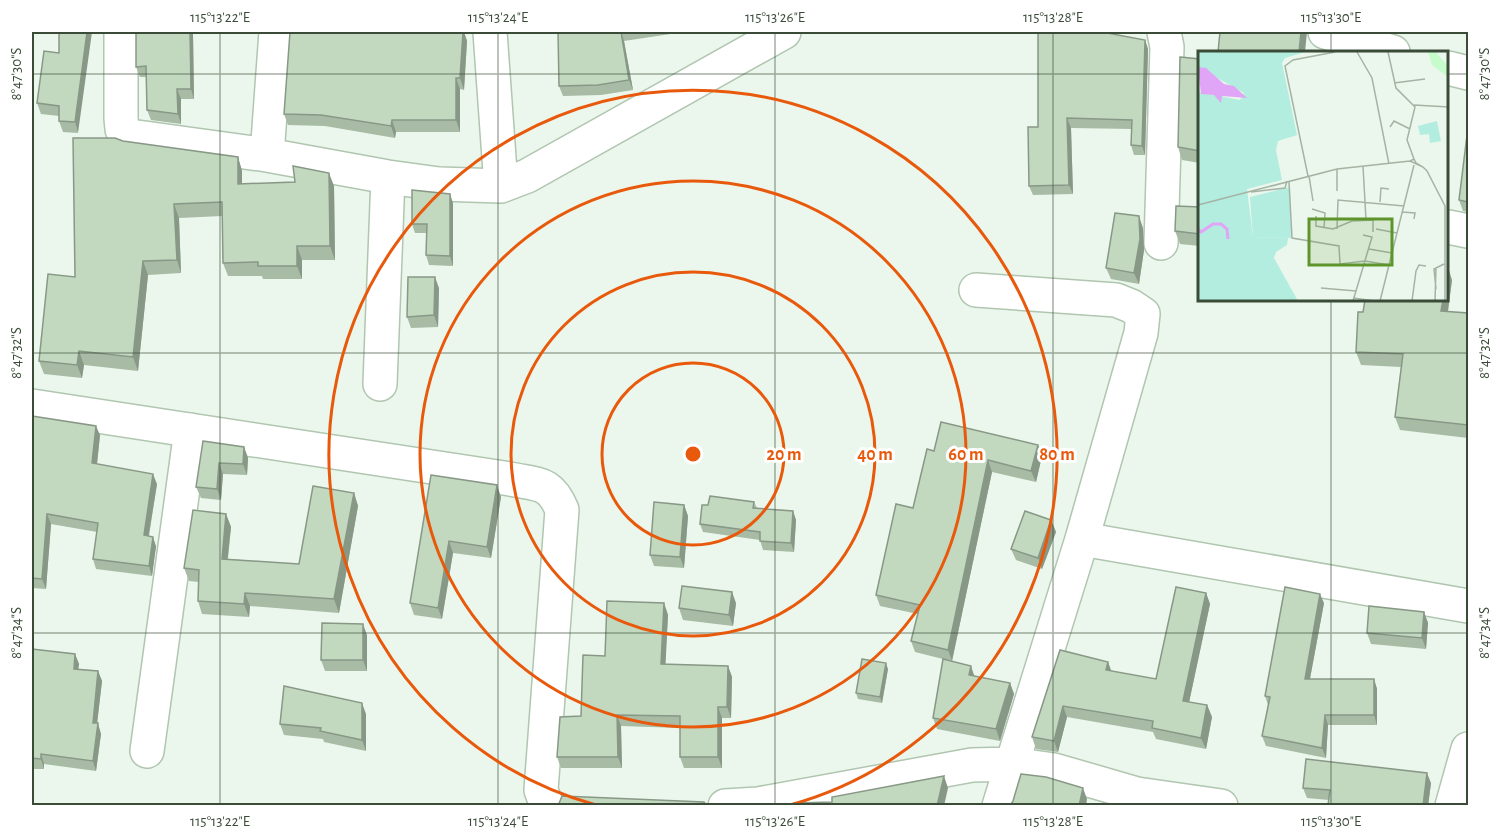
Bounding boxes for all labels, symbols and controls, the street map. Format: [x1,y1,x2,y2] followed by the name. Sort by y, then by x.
[190,10,250,25] text: 115°13'22"E
[468,10,528,25] text: 115°13'24"E
[745,10,805,25] text: 115°13'26"E
[1023,10,1083,25] text: 115°13'28"E
[1301,10,1361,25] text: 115°13'30"E
[9,48,24,100] text: 8°47'30"S
[1477,48,1492,100] text: 8°47'30"S
[1198,51,1449,302] inset map
[9,327,24,379] text: 8°47'32"S
[1477,327,1492,379] text: 8°47'32"S
[683,444,703,464] centre of rings
[766,446,802,464] text: 20 m
[857,446,893,464] text: 40 m
[948,446,984,464] text: 60 m
[1039,446,1075,464] text: 80 m
[9,607,24,659] text: 8°47'34"S
[1477,607,1492,659] text: 8°47'34"S
[190,814,250,829] text: 115°13'22"E
[468,814,528,829] text: 115°13'24"E
[745,814,805,829] text: 115°13'26"E
[1023,814,1083,829] text: 115°13'28"E
[1301,814,1361,829] text: 115°13'30"E

